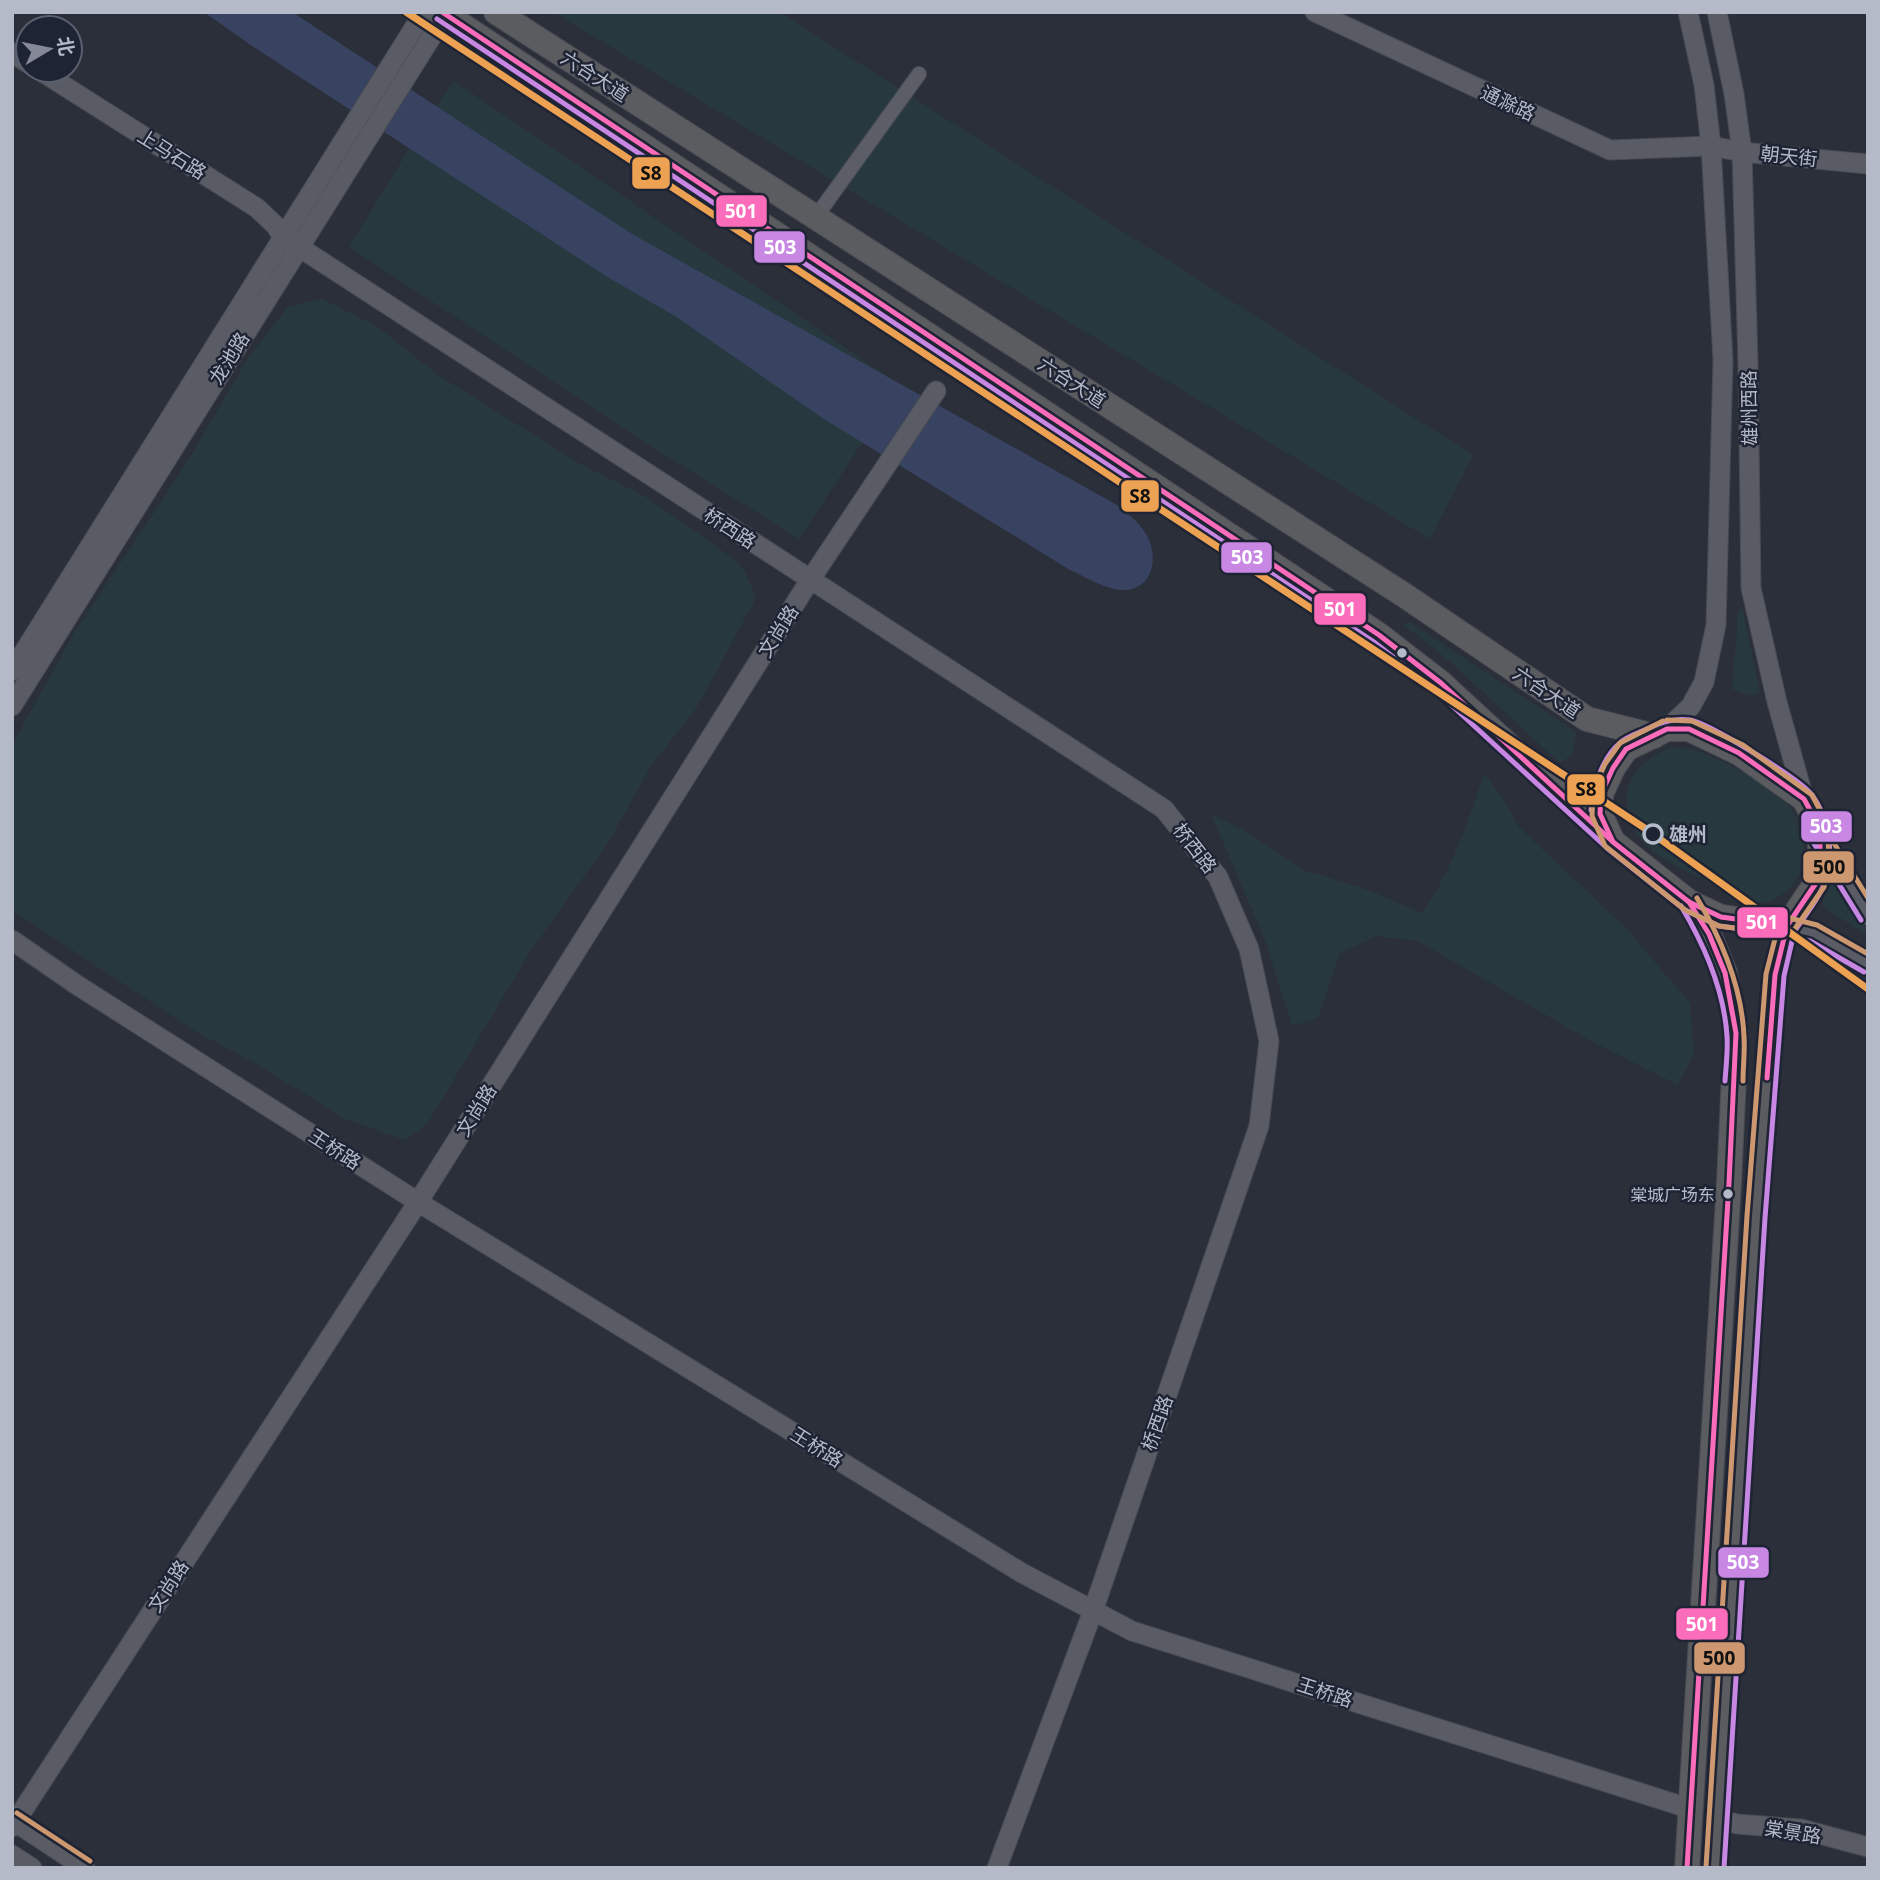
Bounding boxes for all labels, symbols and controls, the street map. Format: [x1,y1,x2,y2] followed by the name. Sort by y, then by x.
[14,14,84,84] north arrow
[51,34,80,58] text: 北
[556,44,634,108] street label: 六合大道
[1477,79,1539,127] street label: 通滁路
[133,123,211,185] street label: 上马石路
[1759,140,1819,172] street label: 朝天街
[631,156,671,190] line badge: S8
[640,160,662,186] text: S8
[715,194,768,228] line badge: 501
[725,198,757,224] text: 501
[753,230,806,264] line badge: 503
[764,234,796,260] text: 503
[203,327,255,389] street label: 龙池路
[1033,350,1111,414] street label: 六合大道
[1735,370,1763,446] street label: 雄州西路
[1120,479,1160,513] line badge: S8
[1129,483,1151,509] text: S8
[699,502,761,554] street label: 桥西路
[1220,541,1273,574] line badge: 503
[1231,544,1263,570] text: 503
[1313,592,1367,626] line badge: 501
[1324,596,1356,622] text: 501
[752,600,804,662] street label: 文尚路
[1395,646,1409,660] unlabelled marker
[1508,660,1586,724] street label: 六合大道
[1566,773,1606,806] line badge: S8
[1575,776,1597,802] text: S8
[1800,810,1853,843] line badge: 503
[1810,813,1842,839] text: 503
[1167,818,1223,878] street label: 桥西路
[1669,821,1707,847] place label: 雄州
[1643,824,1663,844] marker: 雄州
[1802,850,1855,884] line badge: 500
[1813,854,1845,880] text: 500
[1736,906,1789,939] line badge: 501
[1746,909,1778,935] text: 501
[450,1079,502,1141] street label: 文尚路
[304,1123,366,1175] street label: 王桥路
[1630,1183,1715,1206] place label: 棠城广场东
[1721,1187,1735,1201] marker: 棠城广场东
[1135,1392,1179,1454] street label: 桥西路
[786,1421,848,1473] street label: 王桥路
[1717,1546,1770,1579] line badge: 503
[1727,1549,1759,1575] text: 503
[142,1555,194,1617] street label: 文尚路
[1675,1607,1729,1641] line badge: 501
[1686,1611,1718,1637] text: 501
[1693,1641,1746,1675] line badge: 500
[1703,1645,1735,1671] text: 500
[1294,1671,1356,1713] street label: 王桥路
[1763,1815,1823,1849] street label: 棠景路

